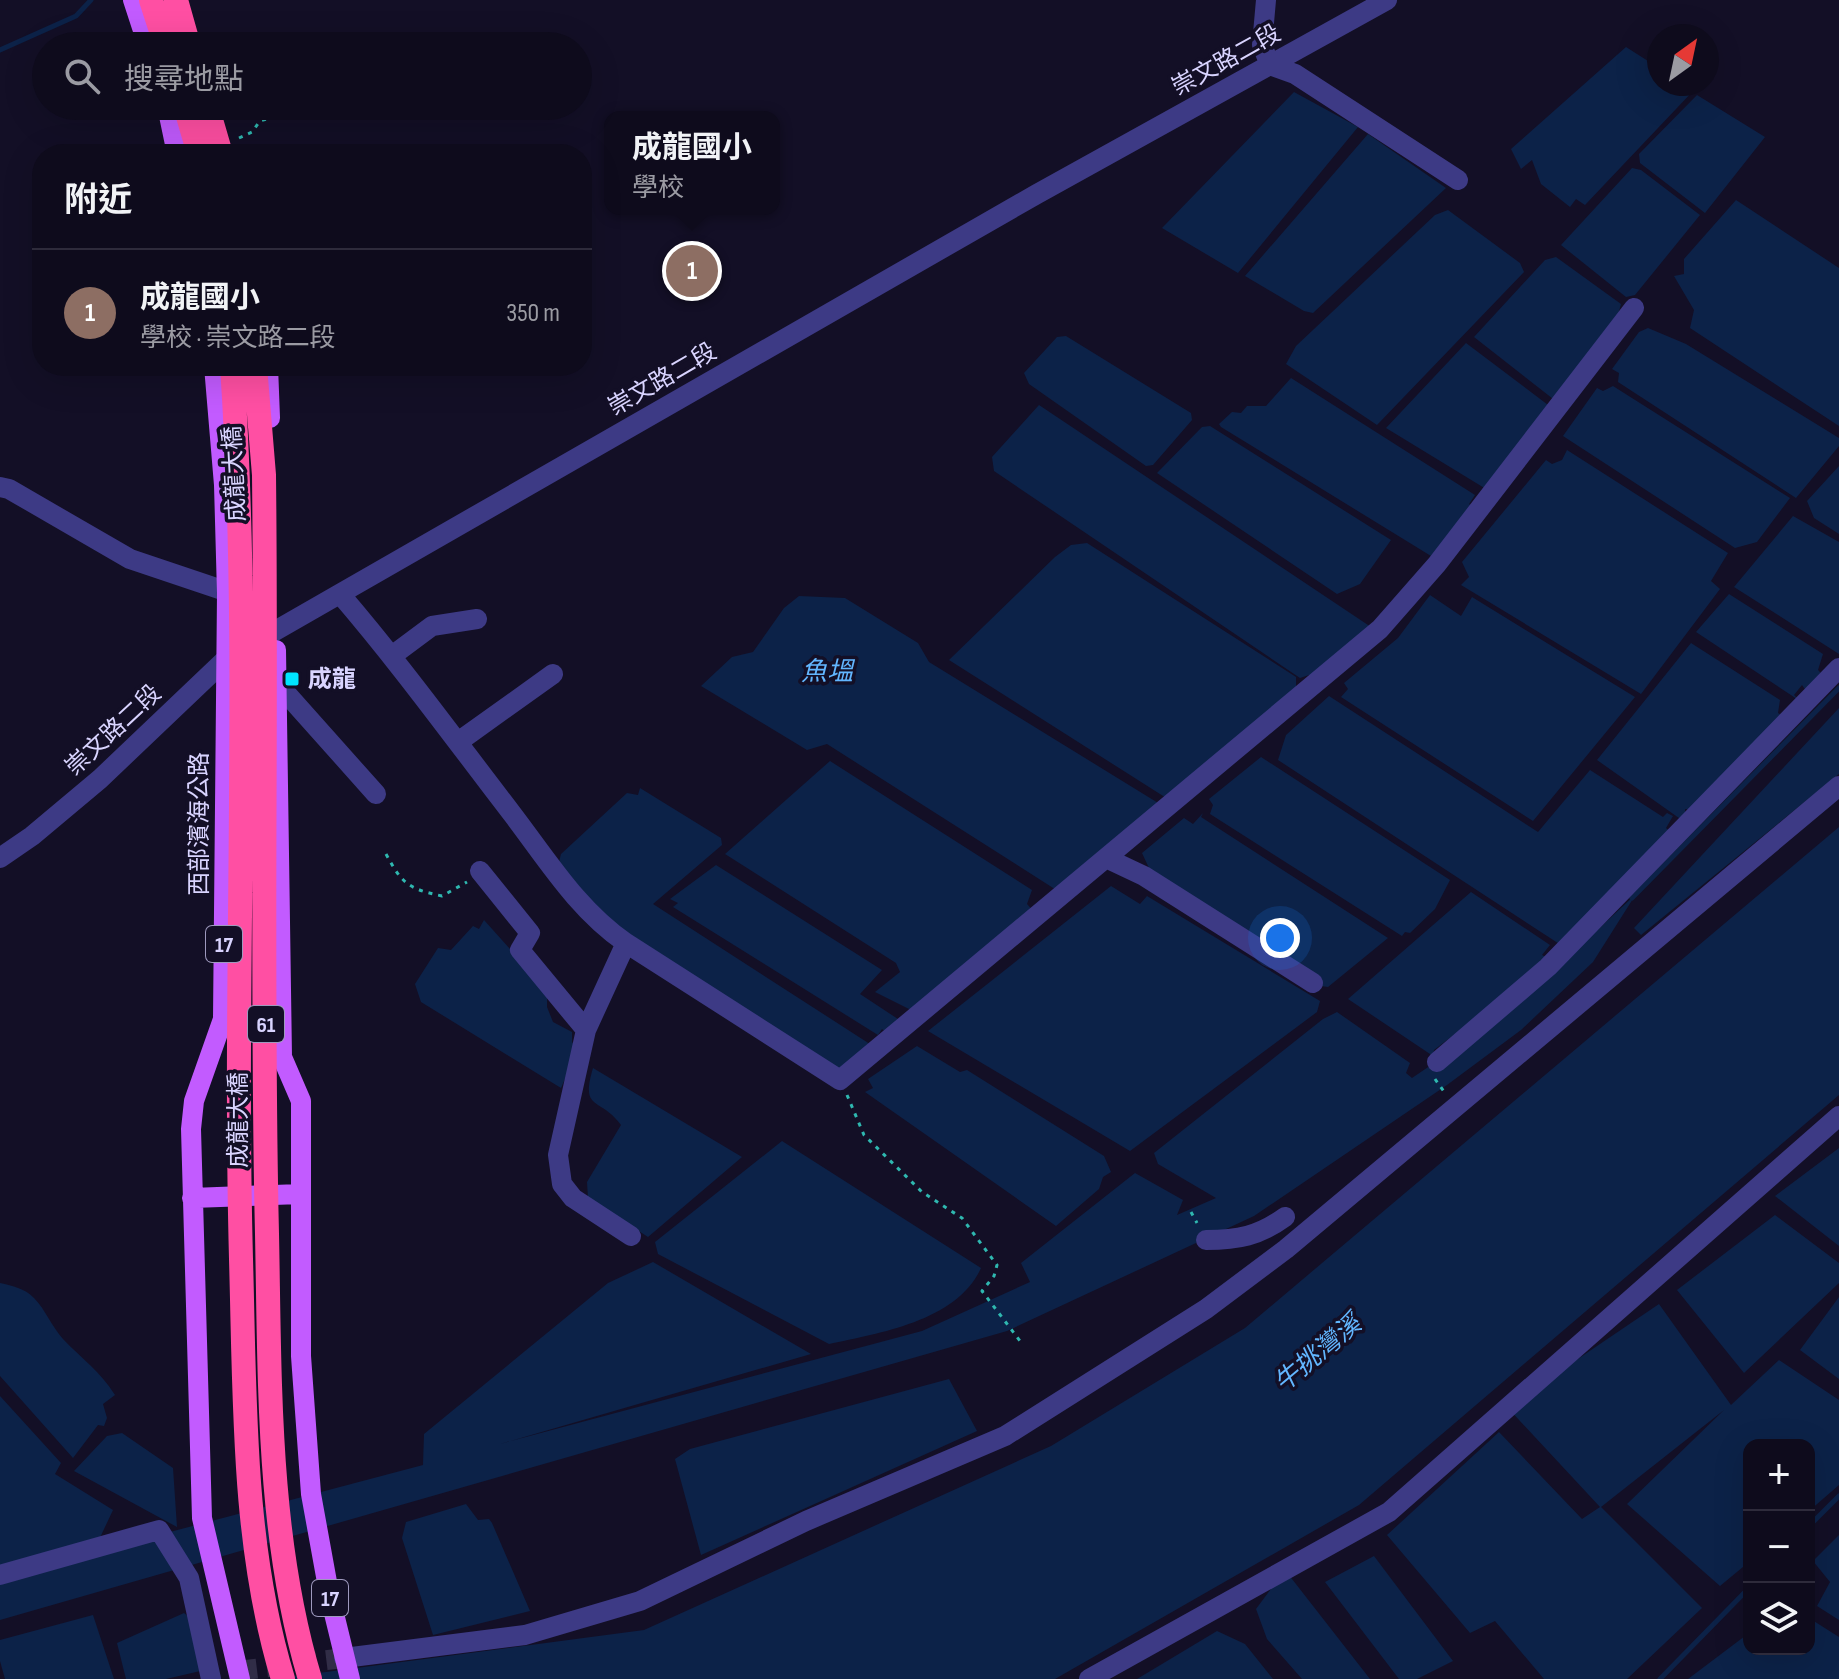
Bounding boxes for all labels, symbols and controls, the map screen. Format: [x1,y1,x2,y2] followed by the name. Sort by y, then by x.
[1167,19,1286,102] street label: 崇文路二段
[1647,24,1719,96] north arrow
[32,32,592,120] search box
[60,54,104,98] icon: search
[124,62,244,98] text: 搜尋地點
[604,111,780,215] popup
[632,130,752,166] text: 成龍國小
[632,173,684,204] text: 學校
[64,180,132,221] text: 附近
[666,241,718,301] pin: 1
[140,280,260,316] text: 成龍國小
[85,298,95,329] text: 1
[506,298,560,329] text: 350 m
[140,323,335,354] text: 學校 · 崇文路二段
[603,337,721,422] street label: 崇文路二段
[218,425,251,523] street label: 成龍大橋
[801,657,856,688] water label: 魚塭
[308,665,356,694] place label: 成龍
[283,670,301,688] marker: 成龍
[60,679,167,782] street label: 崇文路二段
[185,752,214,896] street label: 西部濱海公路
[1260,918,1300,958] your location
[206,926,242,962] road number: 17
[248,1006,284,1042] road number: 61
[224,1072,253,1168] street label: 成龍大橋
[1268,1306,1371,1399] water label: 牛挑灣溪
[1743,1439,1815,1655] map controls
[1743,1439,1815,1511] button: +
[1743,1511,1815,1583] button: −
[312,1580,348,1616] road number: 17
[1743,1583,1815,1655] button: layers

